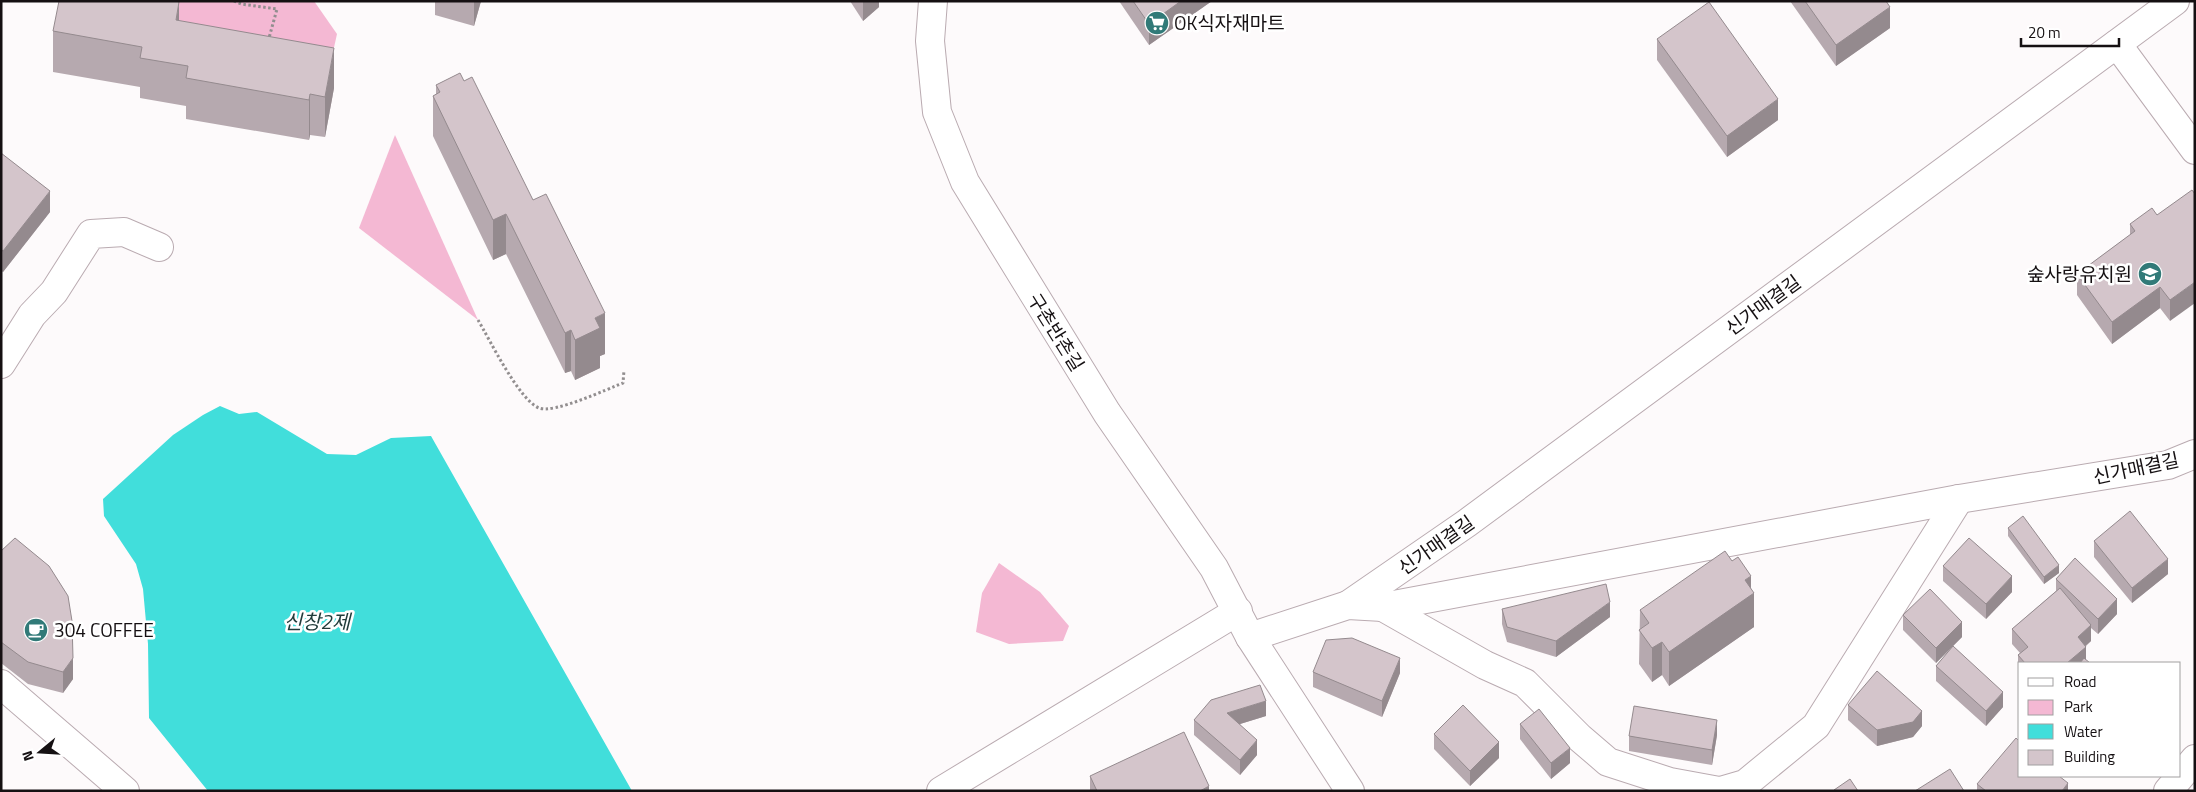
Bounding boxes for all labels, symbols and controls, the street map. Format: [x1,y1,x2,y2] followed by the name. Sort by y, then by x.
[1174,8,1285,37] place label: OK식자재마트
[1144,10,1170,36] supermarket icon: OK식자재마트
[2021,15,2118,47] scale bar
[2028,21,2061,44] text: 20 m
[2027,259,2132,288] place label: 숲사랑유치원
[2137,261,2163,287] school or university icon: 숲사랑유치원
[1719,267,1807,342] street label: 신가매결길
[1021,287,1092,376] street label: 구촌반촌길
[2090,444,2182,491] street label: 신가매결길
[1392,508,1480,582] street label: 신가매결길
[284,606,353,637] water label: 신창2제
[54,615,154,644] place label: 304 COFFEE
[23,617,49,643] cafe icon: 304 COFFEE
[2018,662,2181,777] legend
[2064,670,2096,693] text: Road
[2064,695,2093,718] text: Park
[2064,720,2103,743] text: Water
[15,727,65,777] north arrow
[2064,745,2115,768] text: Building
[16,748,39,764] text: N

